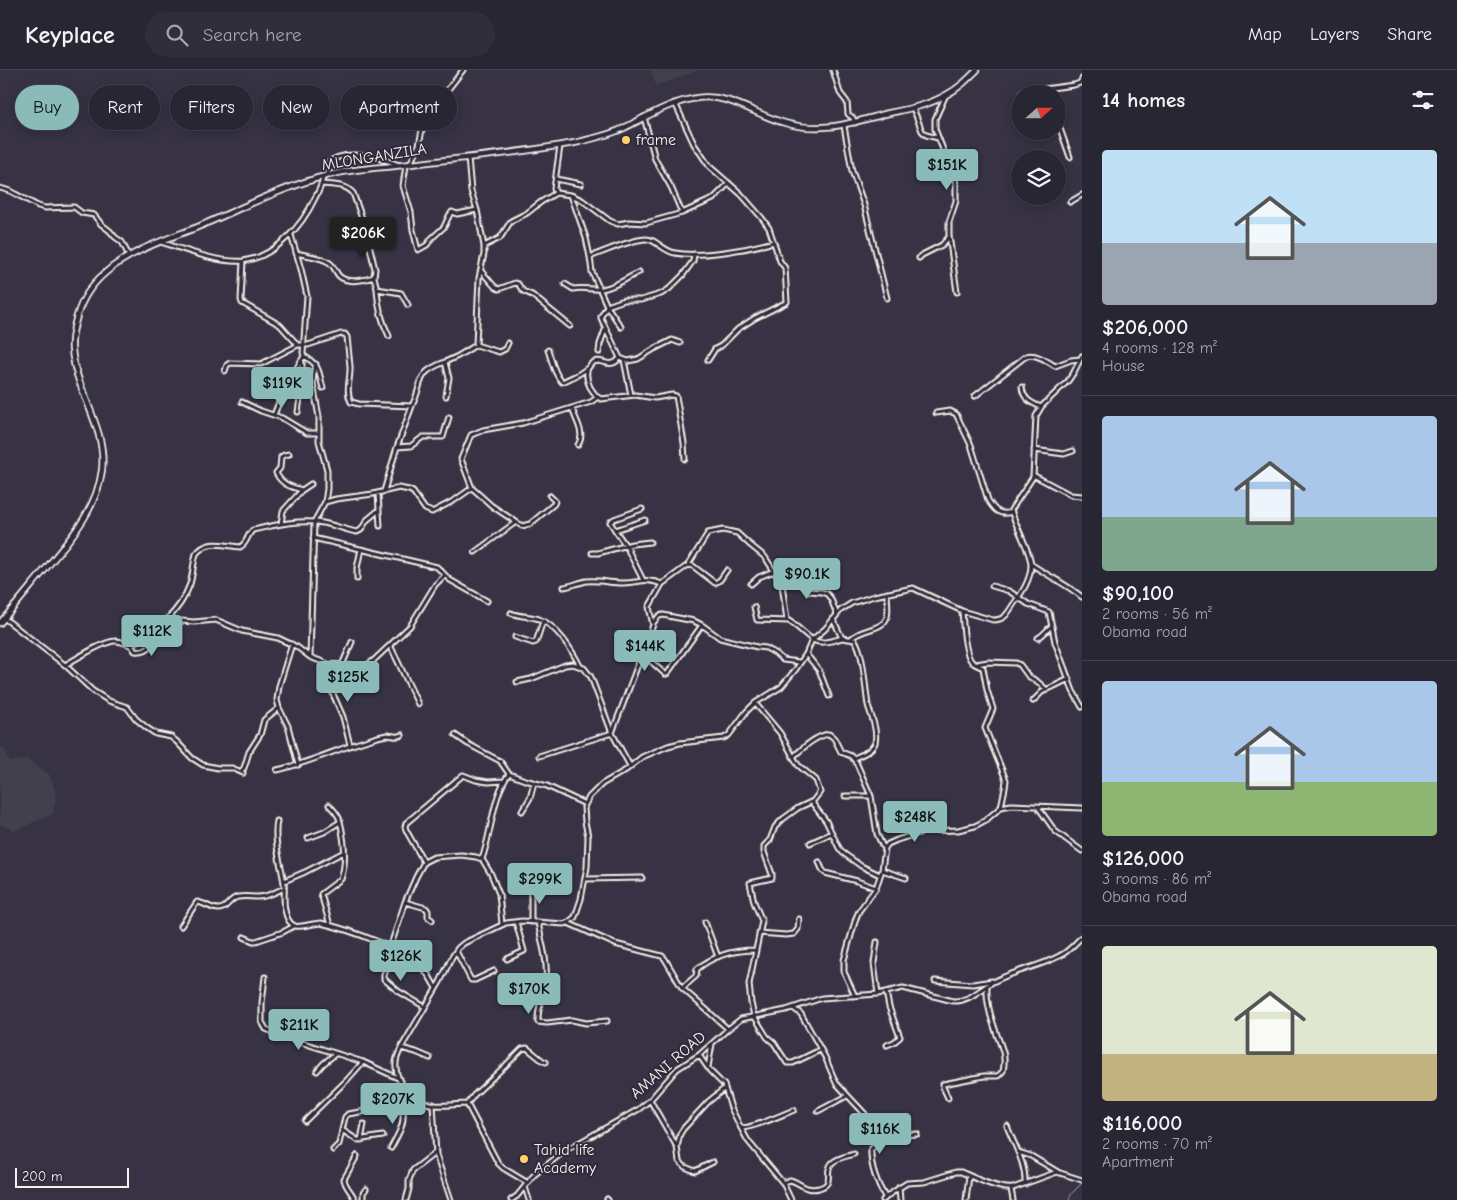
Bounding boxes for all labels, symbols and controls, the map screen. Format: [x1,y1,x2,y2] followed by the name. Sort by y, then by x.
[145,12,495,57] search box
[25,21,115,49] text: Keyplace
[163,21,191,49] icon: search
[203,24,302,46] text: Search here
[1248,24,1282,45] text: Map
[1310,24,1359,45] text: Layers
[1387,24,1432,45] text: Share
[15,85,79,130] chip: Buy
[89,85,160,130] chip: Rent
[170,85,253,130] chip: Filters
[263,85,330,130] chip: New
[340,85,457,130] chip: Apartment
[1011,85,1066,140] north arrow
[1011,85,1066,205] map controls
[1409,86,1437,114] icon: filters
[1102,88,1185,112] text: 14 homes
[635,131,676,149] place label: frame
[620,134,632,146] marker: frame
[320,140,428,174] street label: MLONGANZILA
[912,148,982,191] pin: $151K
[1011,150,1066,205] button: layers
[927,156,967,174] text: $151K
[1225,183,1315,273] icon: home
[328,216,398,259] pin: $206K
[341,224,385,242] text: $206K
[1102,315,1188,339] text: $206,000
[1102,339,1217,357] text: 4 rooms · 128 m²
[1102,357,1145,375] text: House
[247,366,317,409] pin: $119K
[262,374,302,392] text: $119K
[1225,448,1315,538] icon: home
[766,558,848,600] pin: $90.1K
[784,565,830,583] text: $90.1K
[1102,581,1174,605] text: $90,100
[1102,605,1212,623] text: 2 rooms · 56 m²
[117,614,187,657] pin: $112K
[132,622,172,640] text: $112K
[1102,623,1187,641] text: Obama road
[610,630,680,672] pin: $144K
[625,637,665,655] text: $144K
[313,660,383,703] pin: $125K
[327,668,369,686] text: $125K
[1225,713,1315,803] icon: home
[880,800,950,843] pin: $248K
[894,808,936,826] text: $248K
[1102,846,1184,870] text: $126,000
[505,862,575,905] pin: $299K
[518,870,562,888] text: $299K
[1102,870,1211,888] text: 3 rooms · 86 m²
[1102,888,1187,906] text: Obama road
[366,940,436,982] pin: $126K
[380,947,422,965] text: $126K
[494,972,564,1015] pin: $170K
[1225,978,1315,1068] icon: home
[508,980,550,998] text: $170K
[264,1008,334,1051] pin: $211K
[279,1016,319,1034] text: $211K
[627,1028,709,1102] street label: AMANI ROAD
[358,1082,428,1125] pin: $207K
[372,1090,414,1108] text: $207K
[1102,1111,1182,1135] text: $116,000
[845,1112,915,1155] pin: $116K
[860,1120,900,1138] text: $116K
[1102,1135,1212,1153] text: 2 rooms · 70 m²
[534,1141,597,1177] place label: Tahid life Academy
[518,1153,530,1165] marker: Tahid life Academy
[1102,1153,1174,1171] text: Apartment
[15,1165,129,1188] scale bar
[22,1168,63,1185] text: 200 m

